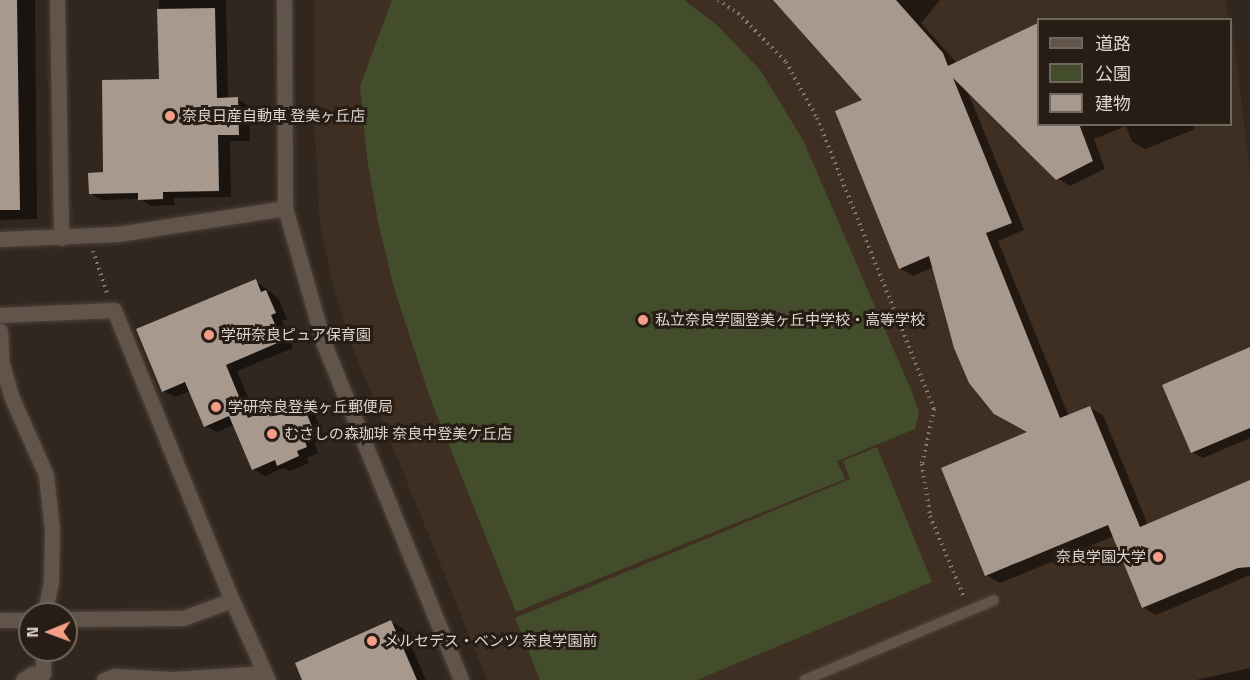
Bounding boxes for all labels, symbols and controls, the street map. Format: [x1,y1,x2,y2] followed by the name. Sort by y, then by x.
[1037,18,1232,126] legend
[1095,30,1131,57] text: 道路
[1095,60,1131,87] text: 公園
[1095,90,1131,117] text: 建物
[182,107,365,125] place label: 奈良日産自動車 登美ヶ丘店
[163,109,177,123] marker: 奈良日産自動車 登美ヶ丘店
[655,311,925,329] place label: 私立奈良学園登美ヶ丘中学校・高等学校
[636,313,650,327] marker: 私立奈良学園登美ヶ丘中学校・高等学校
[221,326,371,344] place label: 学研奈良ピュア保育園
[202,328,216,342] marker: 学研奈良ピュア保育園
[228,398,393,416] place label: 学研奈良登美ヶ丘郵便局
[209,400,223,414] marker: 学研奈良登美ヶ丘郵便局
[284,425,512,443] place label: むさしの森珈琲 奈良中登美ケ丘店
[265,427,279,441] marker: むさしの森珈琲 奈良中登美ケ丘店
[1056,548,1146,566] place label: 奈良学園大学
[1151,550,1165,564] marker: 奈良学園大学
[18,602,78,662] north arrow
[20,627,44,638] text: N
[384,632,597,650] place label: メルセデス・ベンツ 奈良学園前
[365,634,379,648] marker: メルセデス・ベンツ 奈良学園前

